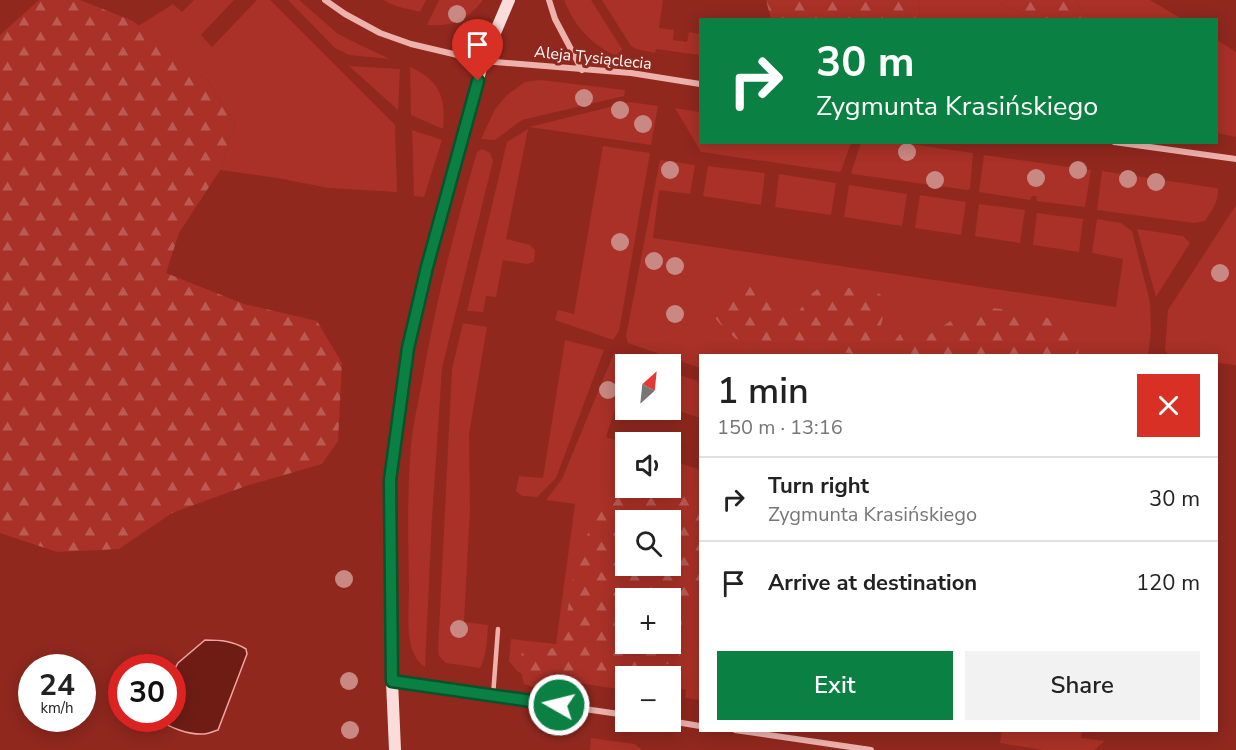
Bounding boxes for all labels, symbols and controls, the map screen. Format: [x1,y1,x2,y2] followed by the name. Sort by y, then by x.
[452,19,503,81] pin
[461,28,494,61] icon: arrive
[816,34,915,91] text: 30 m
[533,41,653,75] street label: Aleja Tysiąclecia
[717,42,795,120] icon: right
[816,88,1098,125] text: Zygmunta Krasińskiego
[615,354,681,420] north arrow
[615,354,681,732] map controls
[717,367,809,416] text: 1 min
[1137,374,1200,437] button: close
[717,414,843,441] text: 150 m · 13:16
[615,432,681,498] button: sound
[768,471,869,501] text: Turn right
[717,483,750,516] icon: right
[1149,484,1200,514] text: 30 m
[768,501,977,528] text: Zygmunta Krasińskiego
[615,510,681,576] button: search
[717,567,750,600] icon: arrive
[768,568,977,598] text: Arrive at destination
[1136,568,1200,598] text: 120 m
[615,588,681,654] button: +
[717,651,953,720] button: Exit
[965,651,1200,720] button: Share
[108,654,186,732] speed limit sign: 30
[39,665,75,706] text: 24
[615,666,681,732] button: −
[527,673,591,737] position arrow
[40,698,74,718] text: km/h

